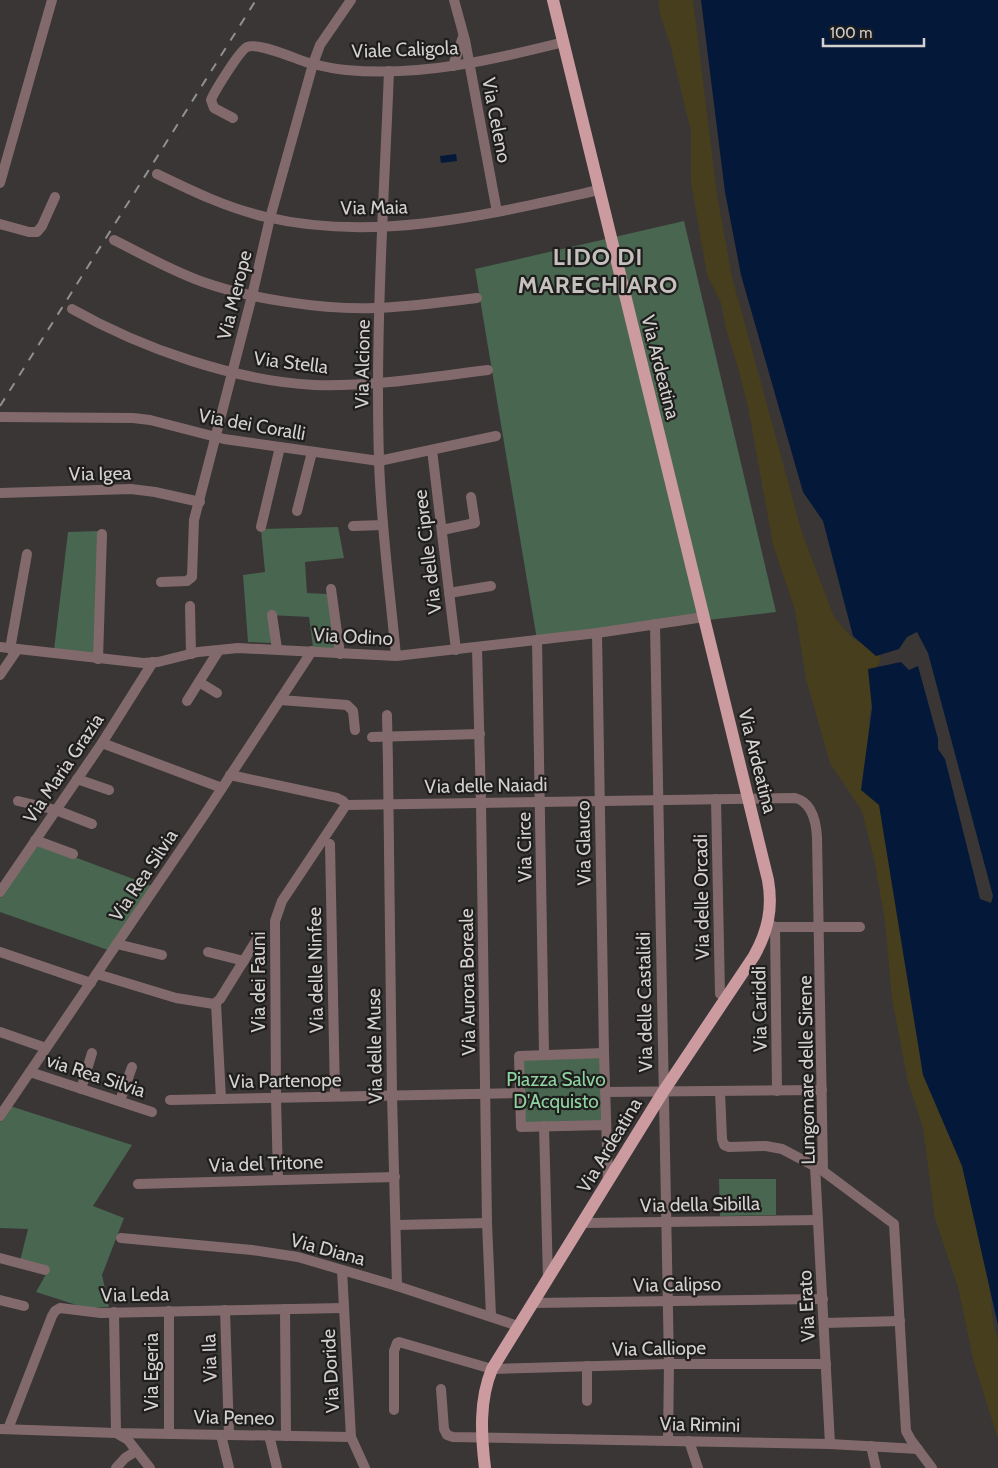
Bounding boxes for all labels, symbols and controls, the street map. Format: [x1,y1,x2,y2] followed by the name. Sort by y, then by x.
[823,15,924,47] scale bar
[830,24,872,42] text: 100 m
[351,36,459,63] street label: Viale Caligola
[477,76,516,165] street label: Via Celeno
[340,195,408,220] street label: Via Maia
[518,242,678,299] district label: LIDO DI MARECHIARO
[212,248,257,342] street label: Via Merope
[636,313,685,422] street label: Via Ardeatina
[350,319,375,409] street label: Via Alcione
[252,347,329,378] street label: Via Stella
[197,404,307,445] street label: Via dei Coralli
[68,461,132,486] street label: Via Igea
[408,488,447,615] street label: Via delle Cipree
[312,623,394,650] street label: Via Odino
[733,707,782,816] street label: Via Ardeatina
[18,709,109,828] street label: Via Maria Grazia
[424,773,548,798] street label: Via delle Naiadi
[571,800,596,886] street label: Via Glauco
[512,811,537,882] street label: Via Circe
[104,825,183,926] street label: Via Rea Silvia
[689,834,714,960] street label: Via delle Orcadi
[303,906,328,1033] street label: Via delle Ninfee
[455,908,480,1056] street label: Via Aurora Boreale
[247,931,270,1033] street label: Via dei Fauni
[632,932,657,1072] street label: Via delle Castalidi
[747,966,772,1052] street label: Via Cariddi
[793,975,820,1165] street label: Lungomare delle Sirene
[362,988,387,1104] street label: Via delle Muse
[43,1049,148,1102] street label: via Rea Silvia
[228,1068,342,1093] street label: Via Partenope
[506,1068,606,1113] park label: Piazza Salvo D'Acquisto
[572,1094,647,1197] street label: Via Ardeatina
[208,1150,324,1177] street label: Via del Tritone
[640,1192,760,1217] street label: Via della Sibilla
[288,1228,368,1270] street label: Via Diana
[793,1270,820,1342] street label: Via Erato
[633,1272,721,1297] street label: Via Calipso
[101,1282,169,1307] street label: Via Leda
[317,1328,344,1414] street label: Via Doride
[140,1333,163,1411] street label: Via Egeria
[197,1334,222,1382] street label: Via Ila
[612,1336,707,1361] street label: Via Calliope
[193,1405,275,1430] street label: Via Peneo
[660,1412,740,1437] street label: Via Rimini

